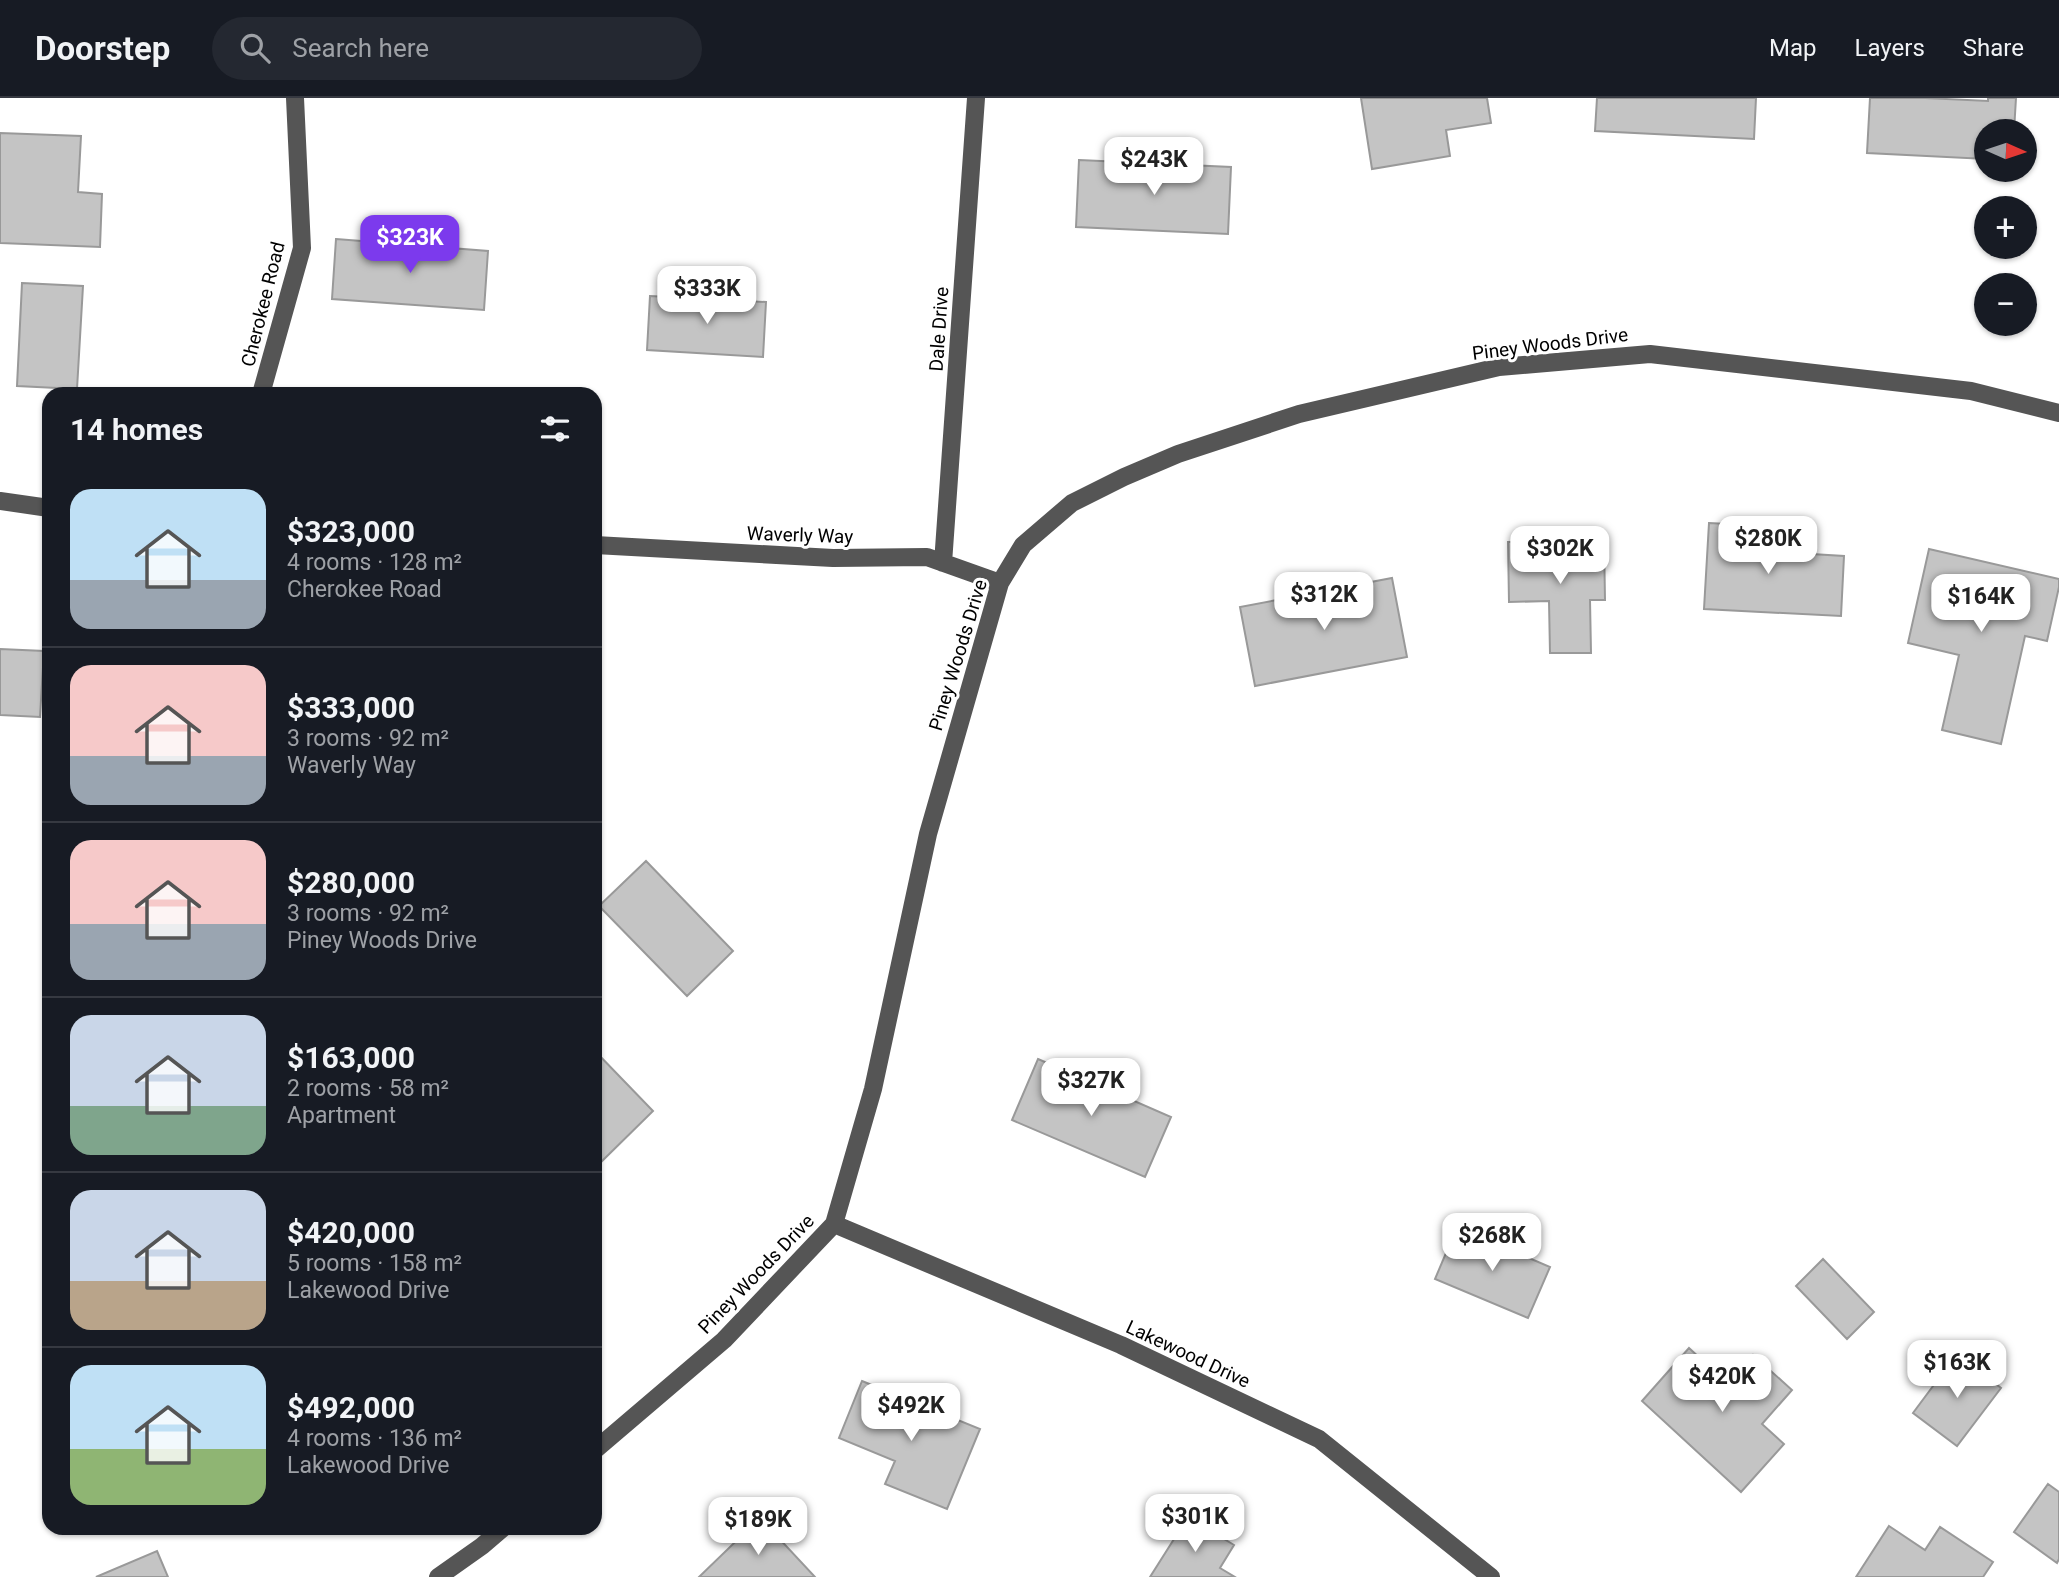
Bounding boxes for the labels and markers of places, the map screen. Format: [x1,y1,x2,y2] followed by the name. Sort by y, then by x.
[1105,138,1203,197] pin: $243K
[361,216,459,275] pin: $323K
[658,266,756,326] pin: $333K
[1719,517,1817,576] pin: $280K
[1511,526,1609,586] pin: $302K
[1275,573,1373,632] pin: $312K
[1932,574,2030,634] pin: $164K
[1042,1058,1140,1118] pin: $327K
[1443,1214,1541,1273] pin: $268K
[1908,1340,2006,1400] pin: $163K
[1673,1354,1771,1414] pin: $420K
[862,1384,960,1443] pin: $492K
[1146,1494,1244,1554] pin: $301K
[709,1498,807,1557] pin: $189K

